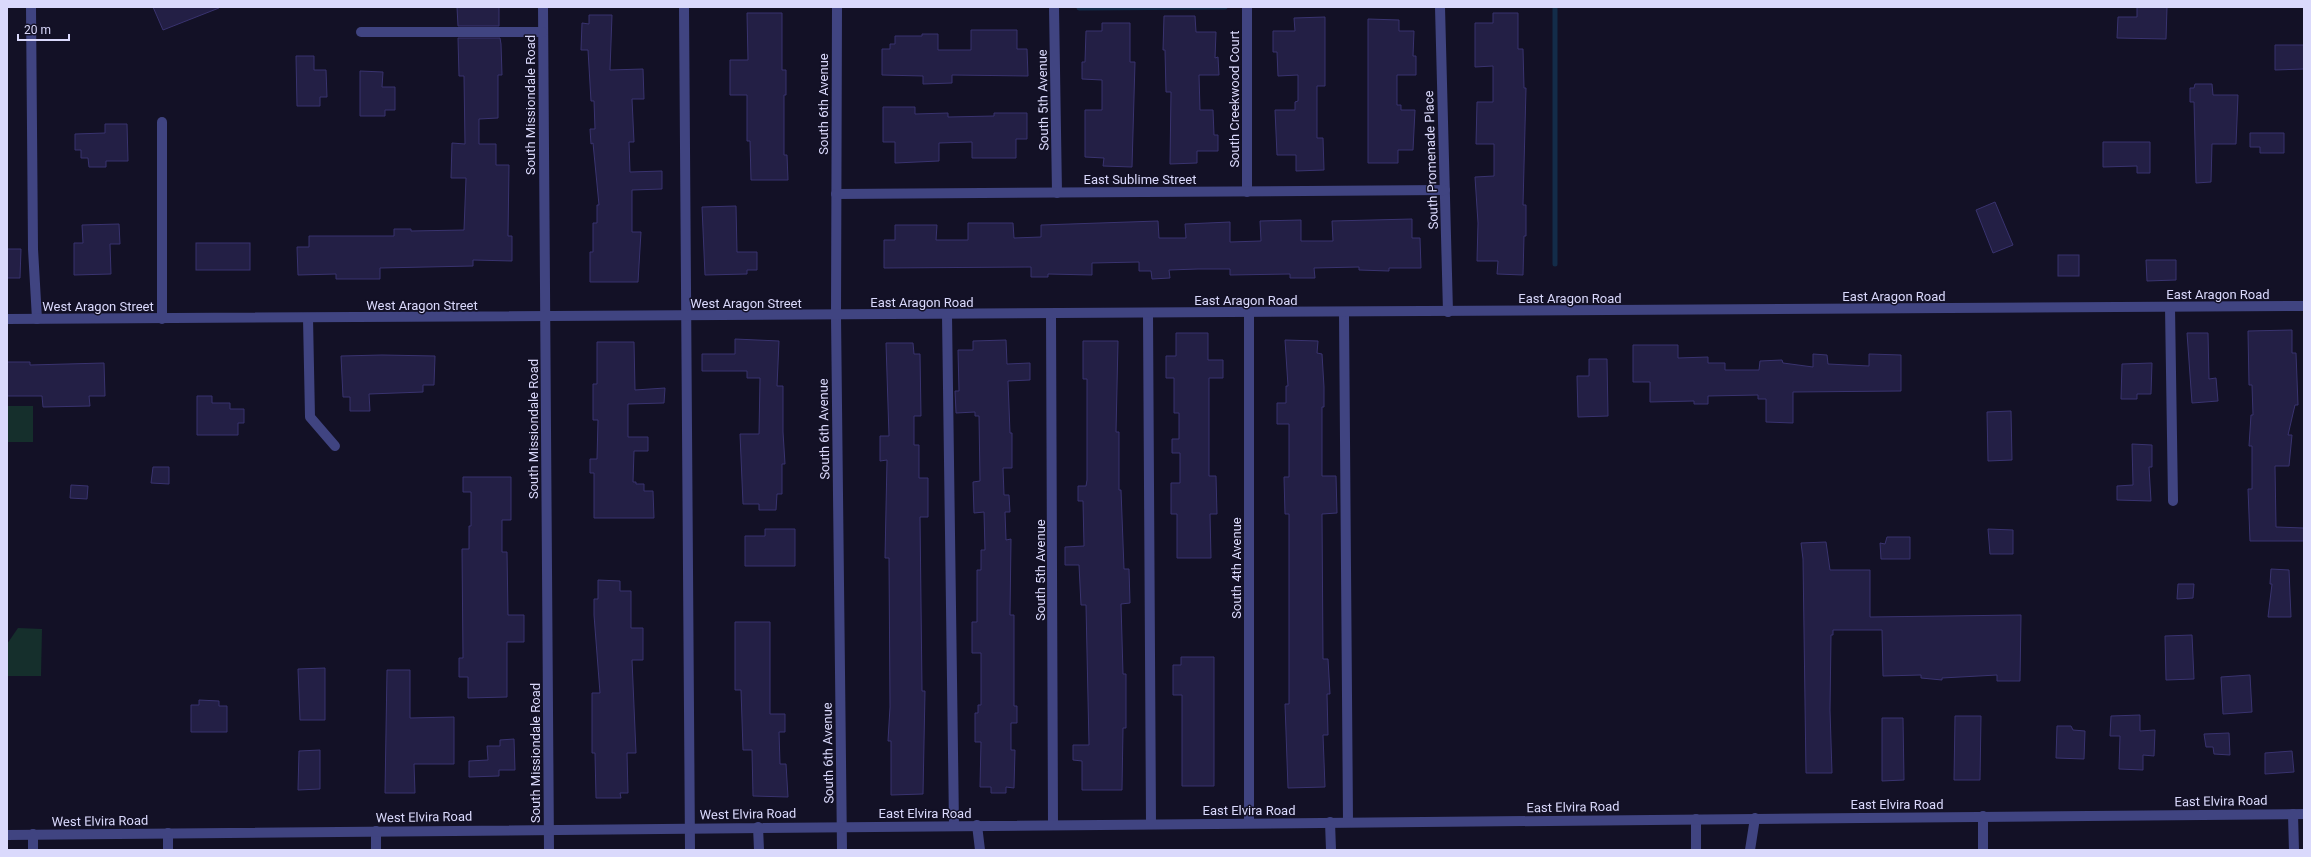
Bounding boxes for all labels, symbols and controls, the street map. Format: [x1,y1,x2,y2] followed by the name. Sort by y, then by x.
[18,16,69,42] scale bar
[24,23,51,37] text: 20 m
[1227,30,1242,168] street label: South Creekwood Court
[523,35,538,175] street label: South Missiondale Road
[1035,49,1051,151] street label: South 5th Avenue
[816,53,831,155] street label: South 6th Avenue
[1421,90,1441,230] street label: South Promenade Place
[1084,172,1196,187] street label: East Sublime Street
[2166,287,2270,302] street label: East Aragon Road
[1842,289,1946,304] street label: East Aragon Road
[1518,291,1622,306] street label: East Aragon Road
[1194,293,1298,308] street label: East Aragon Road
[870,295,974,310] street label: East Aragon Road
[690,296,802,311] street label: West Aragon Street
[366,298,478,313] street label: West Aragon Street
[42,299,154,314] street label: West Aragon Street
[526,359,541,499] street label: South Missiondale Road
[816,378,832,480] street label: South 6th Avenue
[1229,517,1244,619] street label: South 4th Avenue
[1033,519,1048,621] street label: South 5th Avenue
[528,683,543,823] street label: South Missiondale Road
[820,702,836,804] street label: South 6th Avenue
[2174,793,2268,809] street label: East Elvira Road
[1851,797,1943,812] street label: East Elvira Road
[1526,799,1620,815] street label: East Elvira Road
[1203,803,1295,818] street label: East Elvira Road
[700,806,796,822] street label: West Elvira Road
[879,806,971,821] street label: East Elvira Road
[376,809,472,825] street label: West Elvira Road
[52,813,148,829] street label: West Elvira Road

